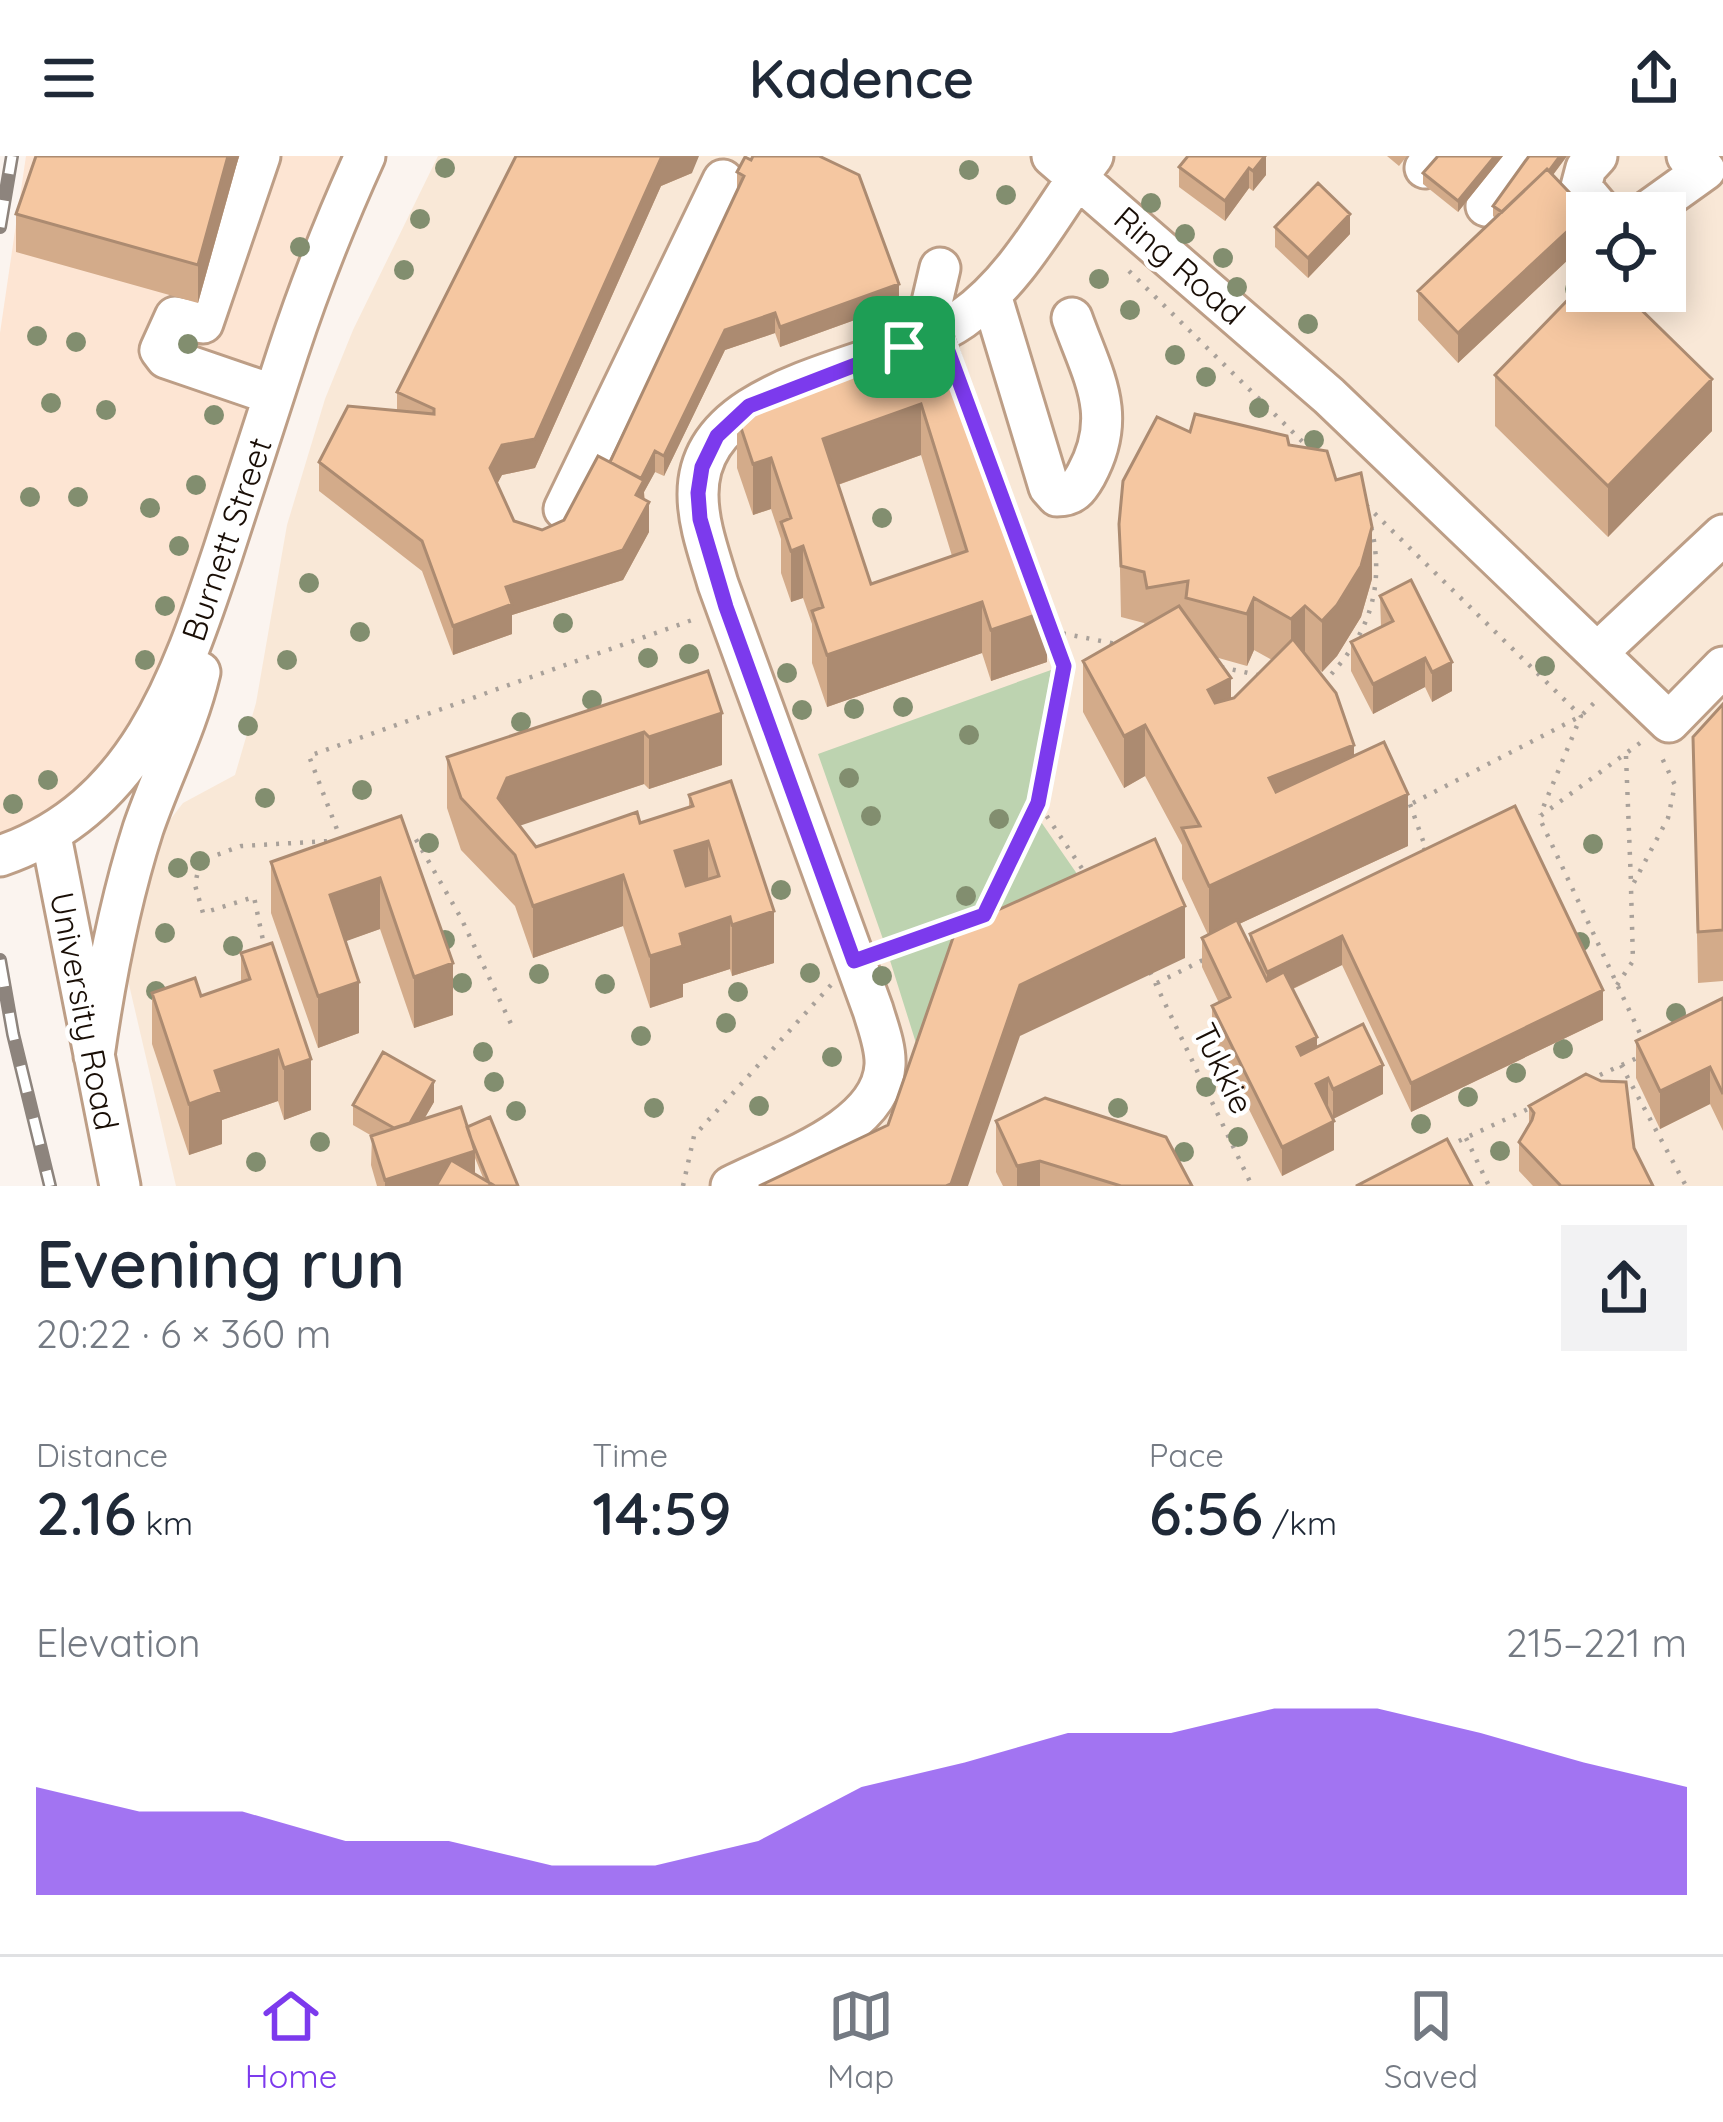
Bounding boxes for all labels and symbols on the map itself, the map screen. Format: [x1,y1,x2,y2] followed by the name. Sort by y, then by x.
[1106,197,1254,333] street label: Ring Road
[853,296,955,398] pin
[172,432,280,646] street label: Burnett Street
[42,888,128,1134] street label: University Road
[1185,1016,1263,1120] street label: Tukkie

